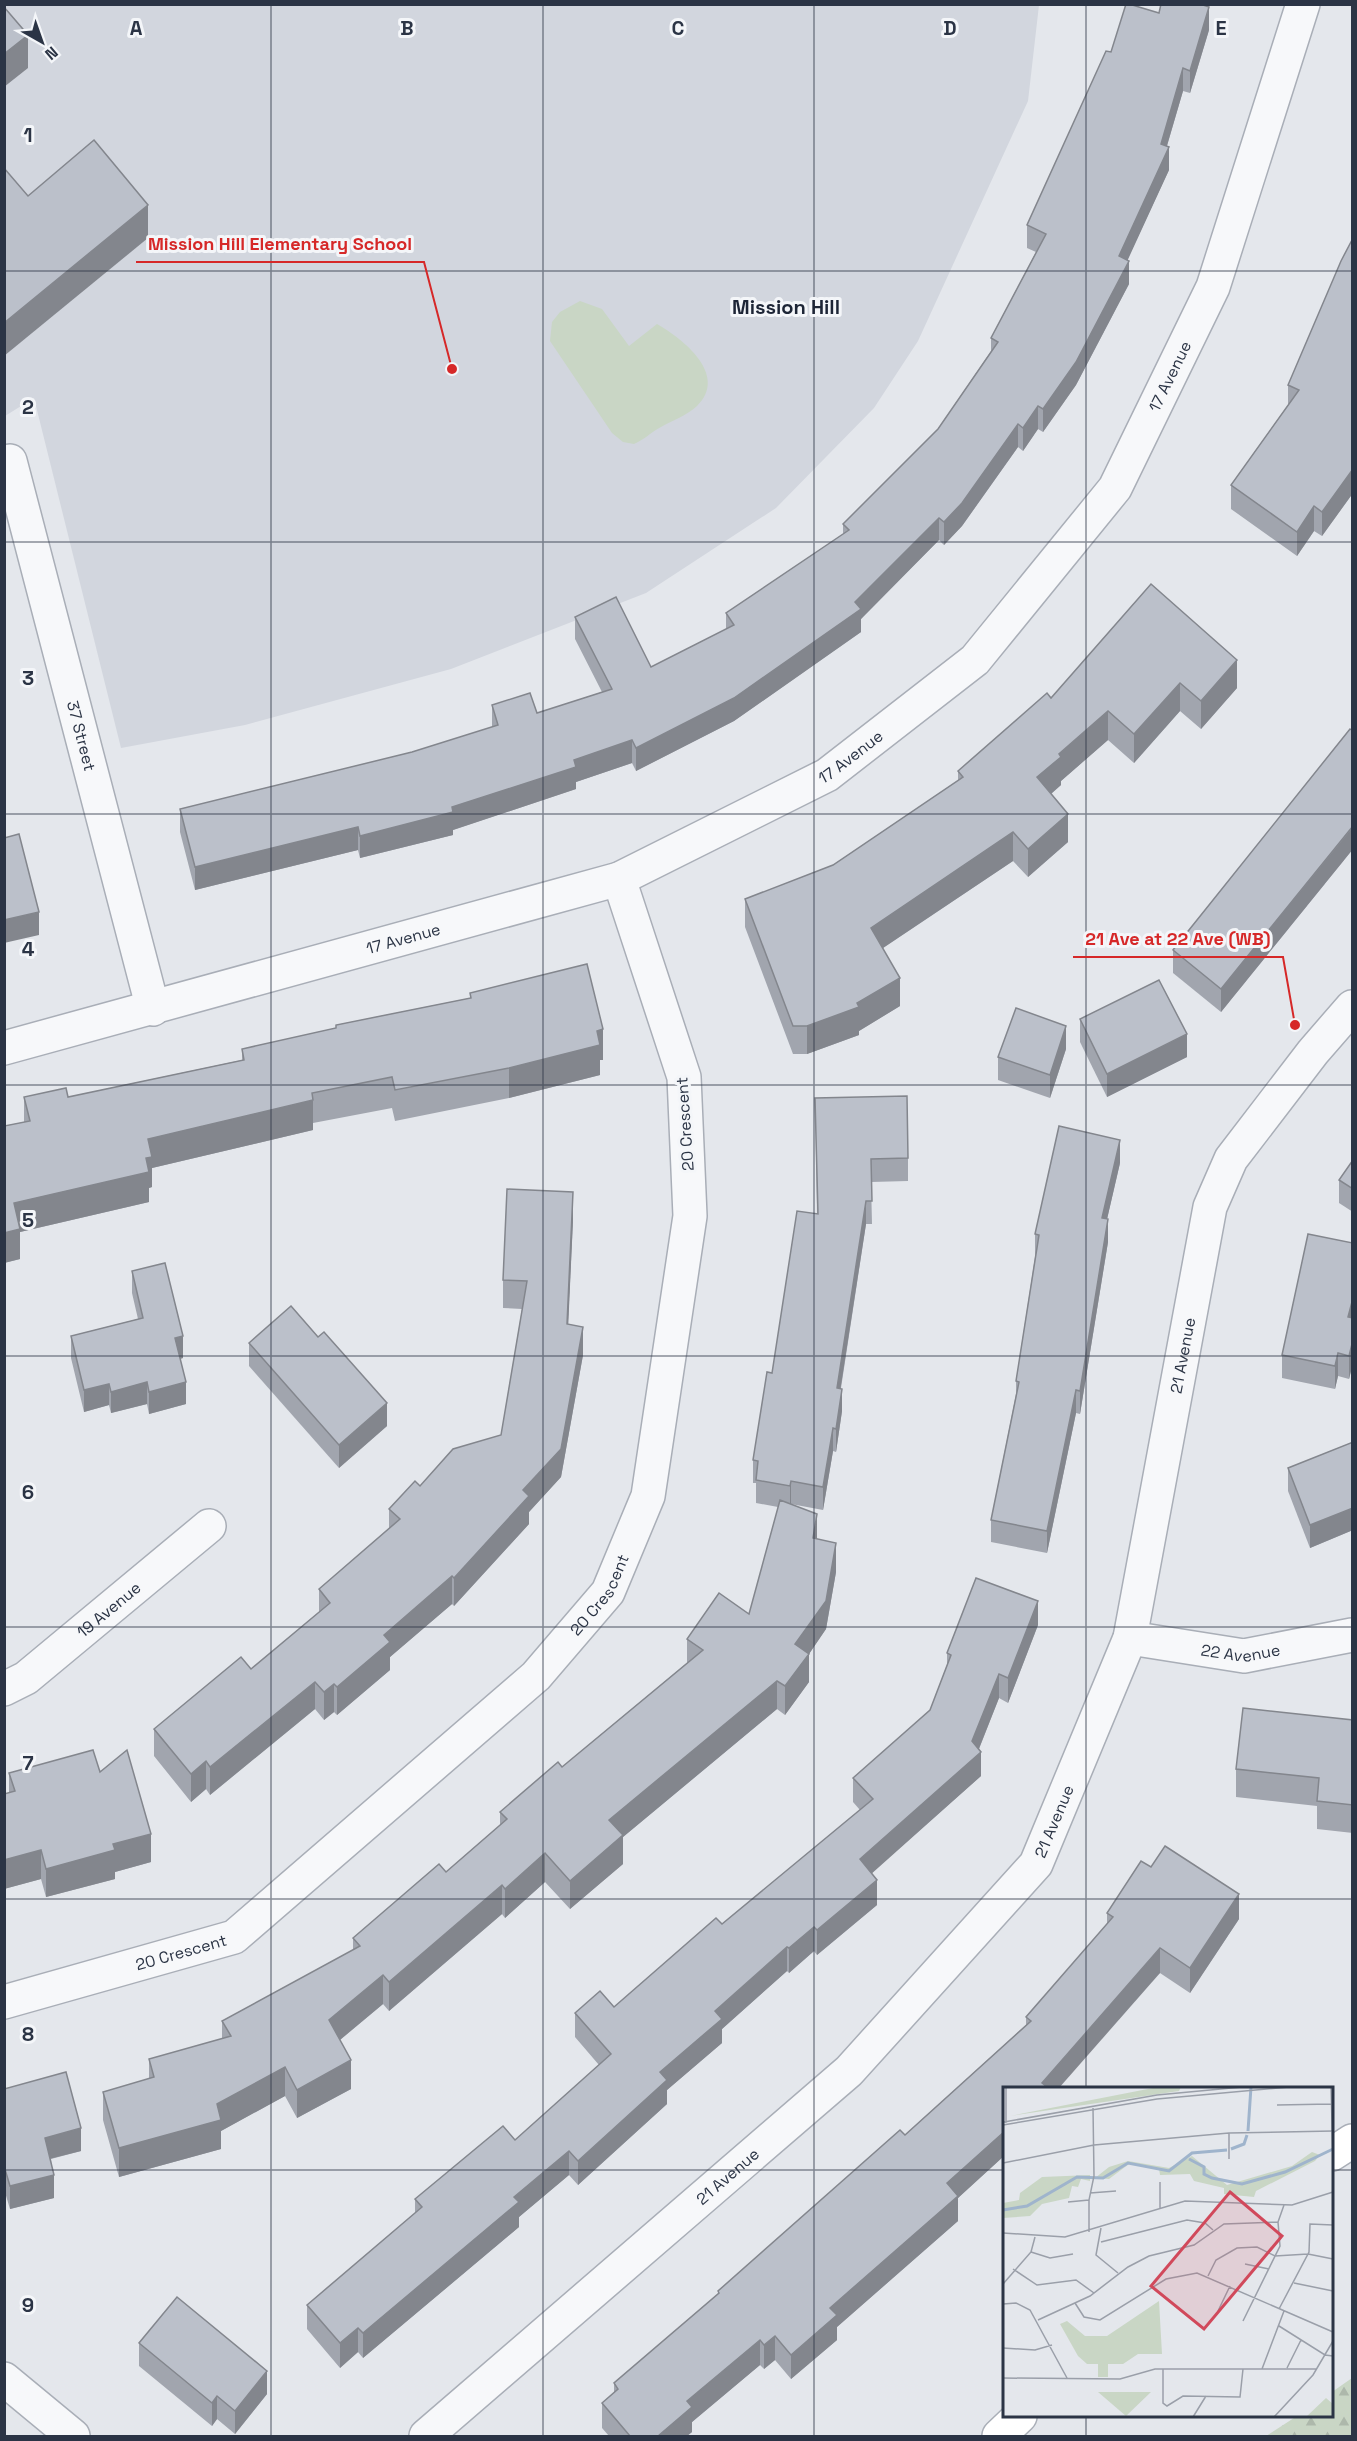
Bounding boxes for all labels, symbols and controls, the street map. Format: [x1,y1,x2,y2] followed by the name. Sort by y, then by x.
[12,12,72,72] north arrow
[130,15,143,41] text: A
[400,15,414,41] text: B
[672,15,685,41] text: C
[943,15,957,41] text: D
[1215,15,1227,41] text: E
[40,42,62,65] text: N
[23,122,33,148] text: 1
[136,226,424,262] callout: Mission Hill Elementary School
[148,232,412,255] text: Mission Hill Elementary School
[732,294,840,320] district label: Mission Hill
[1143,337,1196,415] street label: 17 Avenue
[22,394,34,420] text: 2
[22,665,34,691] text: 3
[62,698,101,773] street label: 37 Street
[815,725,887,788] street label: 17 Avenue
[364,918,443,959] street label: 17 Avenue
[1073,921,1283,957] callout: 21 Ave at 22 Ave (WB)
[1085,927,1271,950] text: 21 Ave at 22 Ave (WB)
[22,936,35,962] text: 4
[671,1076,699,1172] street label: 20 Crescent
[22,1207,34,1233] text: 5
[1165,1316,1200,1395] street label: 21 Avenue
[22,1479,34,1505] text: 6
[565,1551,633,1640] street label: 20 Crescent
[72,1577,145,1642] street label: 19 Avenue
[1200,1639,1282,1667] street label: 22 Avenue
[22,1750,34,1776] text: 7
[1029,1782,1078,1861] street label: 21 Avenue
[133,1929,229,1975] street label: 20 Crescent
[22,2021,34,2047] text: 8
[1003,2087,1333,2417] inset map
[691,2143,763,2209] street label: 21 Avenue
[22,2292,34,2318] text: 9

